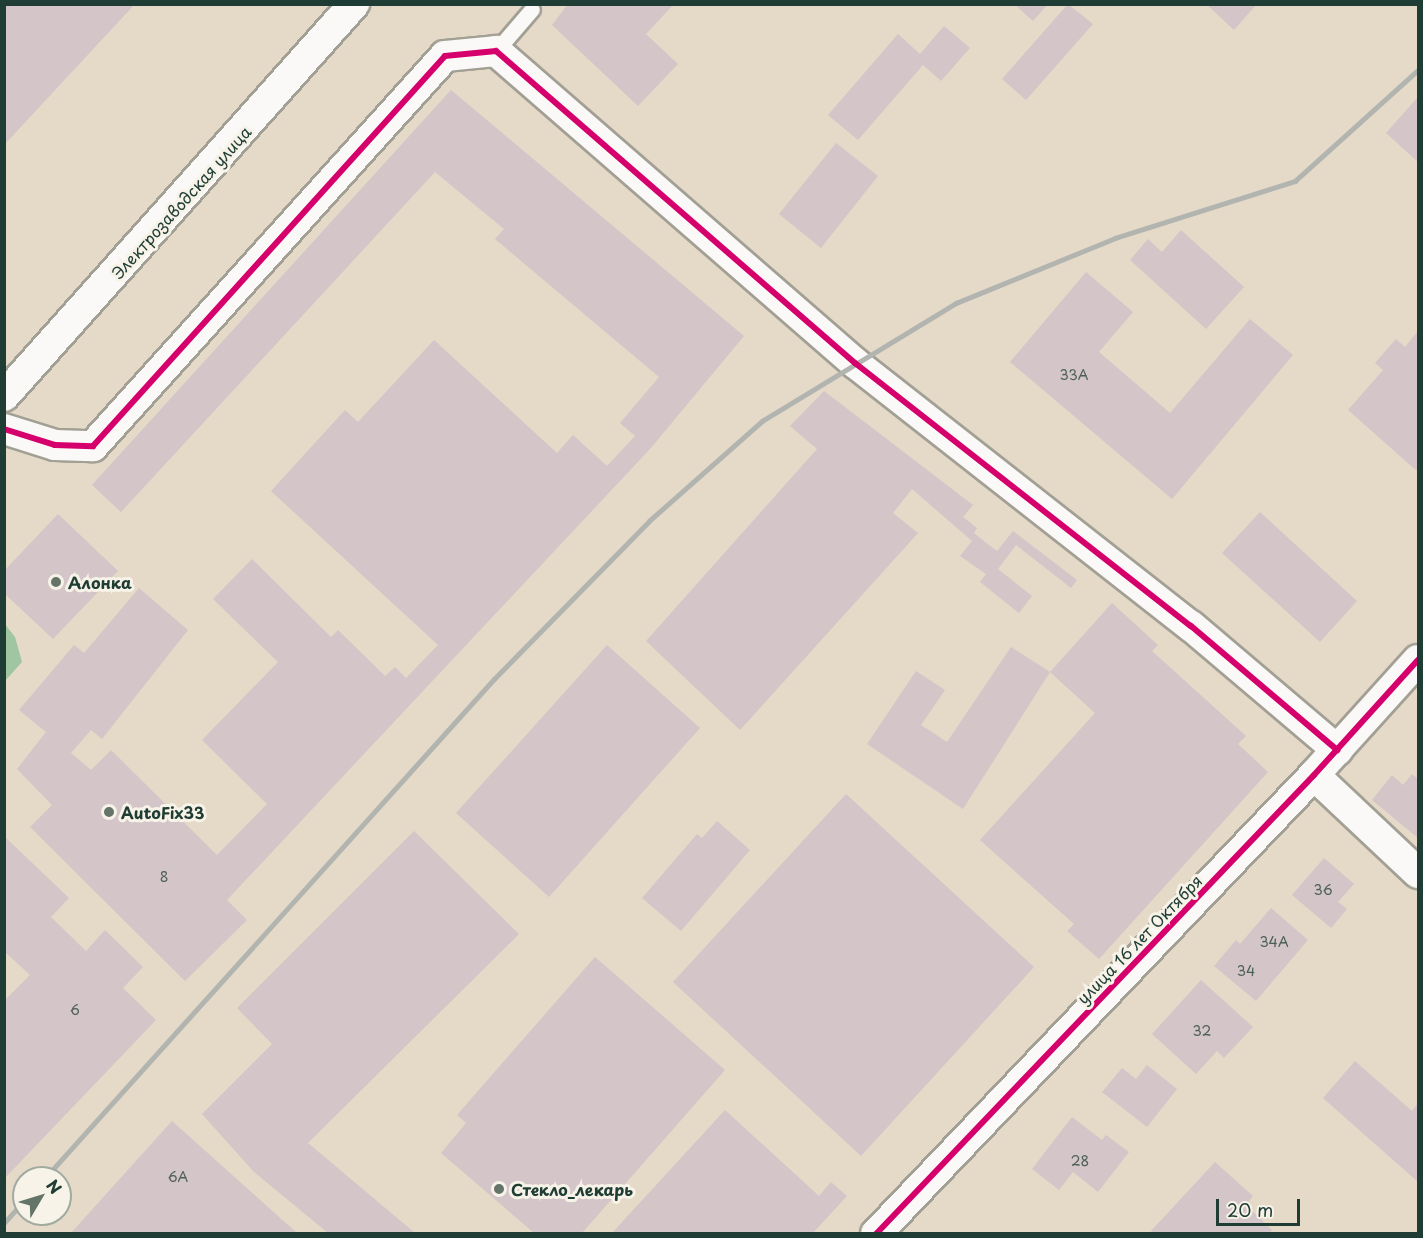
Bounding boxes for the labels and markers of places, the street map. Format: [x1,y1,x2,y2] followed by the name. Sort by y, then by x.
[68,572,132,592] place label: Алонка
[49,575,63,589] marker: Алонка
[121,802,204,822] place label: AutoFix33
[102,805,116,819] marker: AutoFix33
[511,1179,633,1199] place label: Стекло_лекарь
[492,1182,506,1196] marker: Стекло_лекарь

